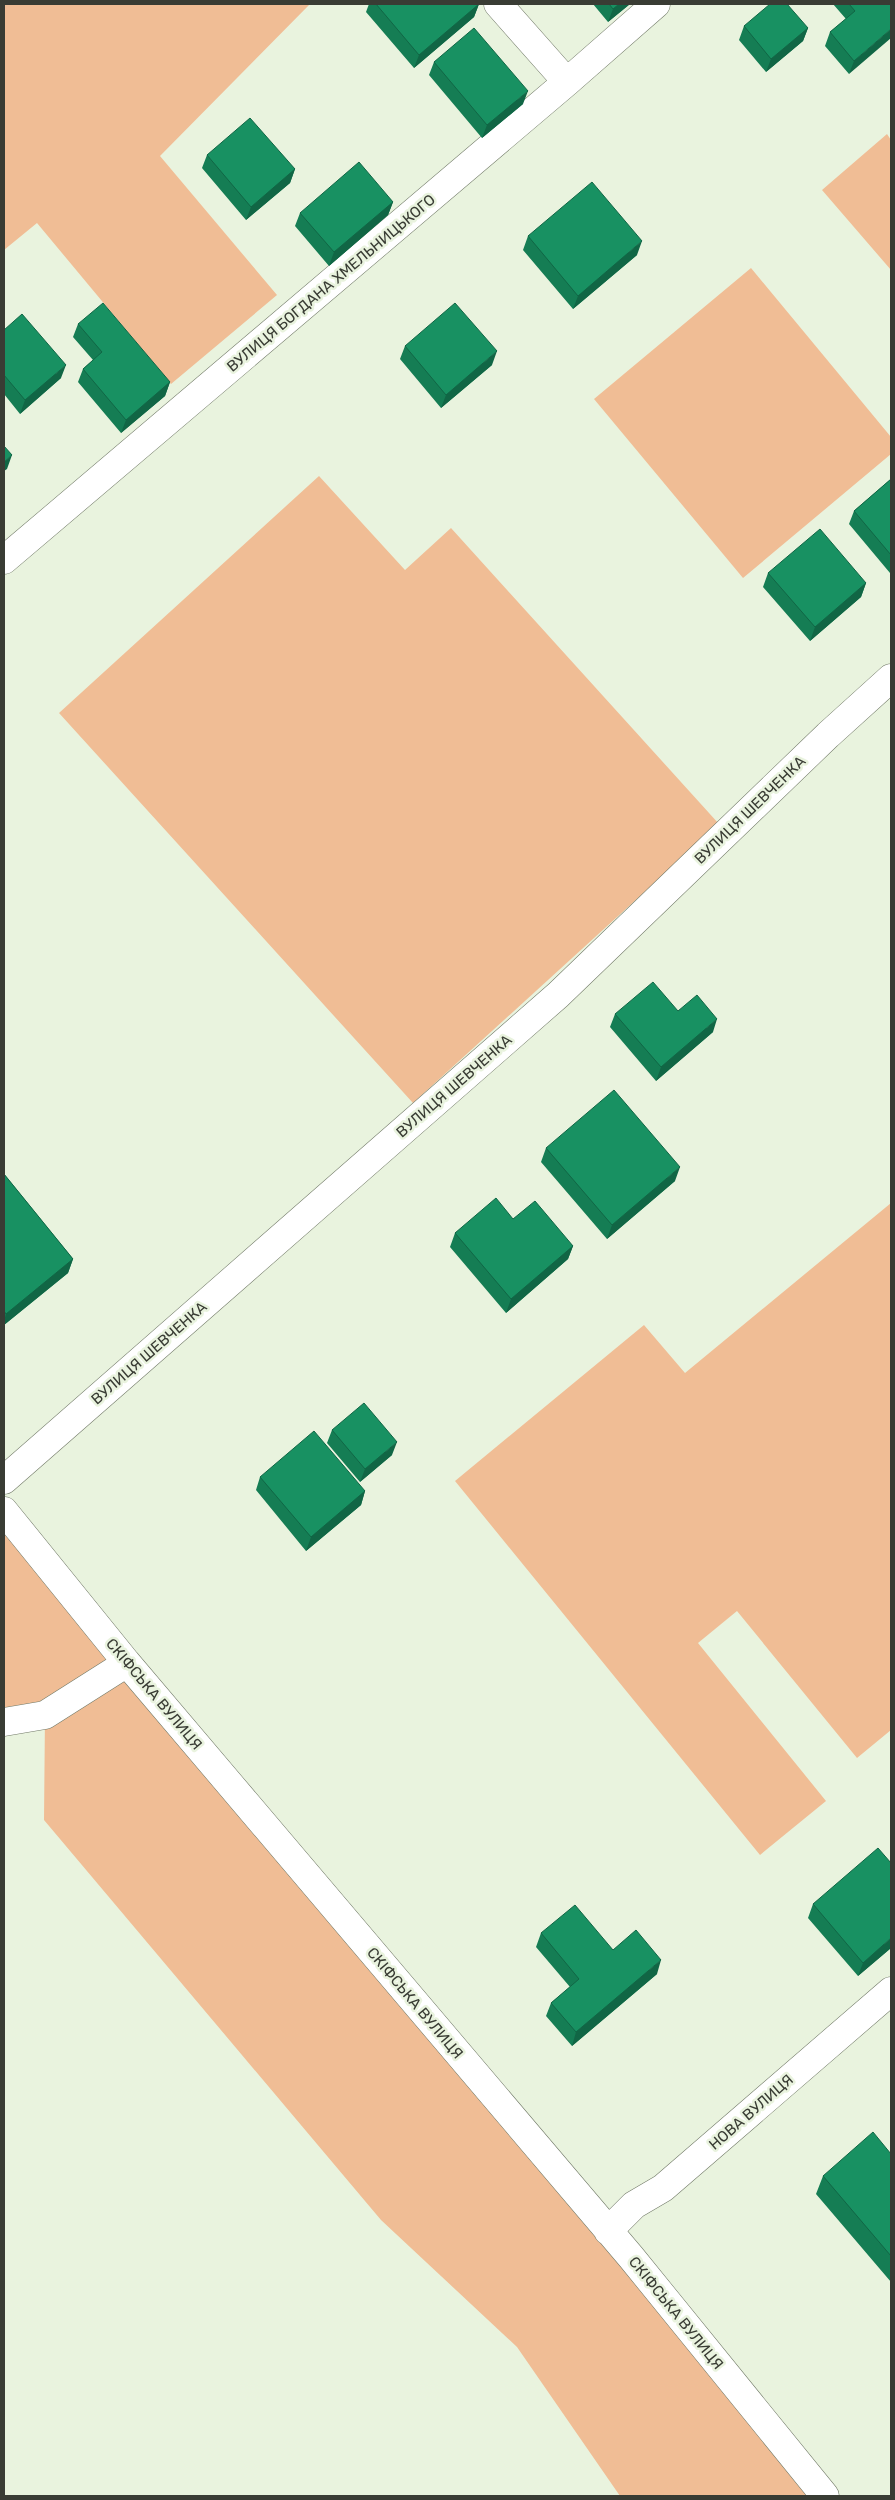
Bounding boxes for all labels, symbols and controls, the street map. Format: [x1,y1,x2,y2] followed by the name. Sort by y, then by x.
[223,190,439,376] street label: ВУЛИЦЯ БОГДАНА ХМЕЛЬНИЦЬКОГО
[691,752,809,868] street label: ВУЛИЦЯ ШЕВЧЕНКА
[392,1031,516,1141] street label: ВУЛИЦЯ ШЕВЧЕНКА
[87,1298,211,1408] street label: ВУЛИЦЯ ШЕВЧЕНКА
[102,1635,206,1753] street label: СКІФСЬКА ВУЛИЦЯ
[363,1944,467,2062] street label: СКІФСЬКА ВУЛИЦЯ
[705,2071,797,2153] street label: НОВА ВУЛИЦЯ
[625,2253,727,2373] street label: СКІФСЬКА ВУЛИЦЯ

